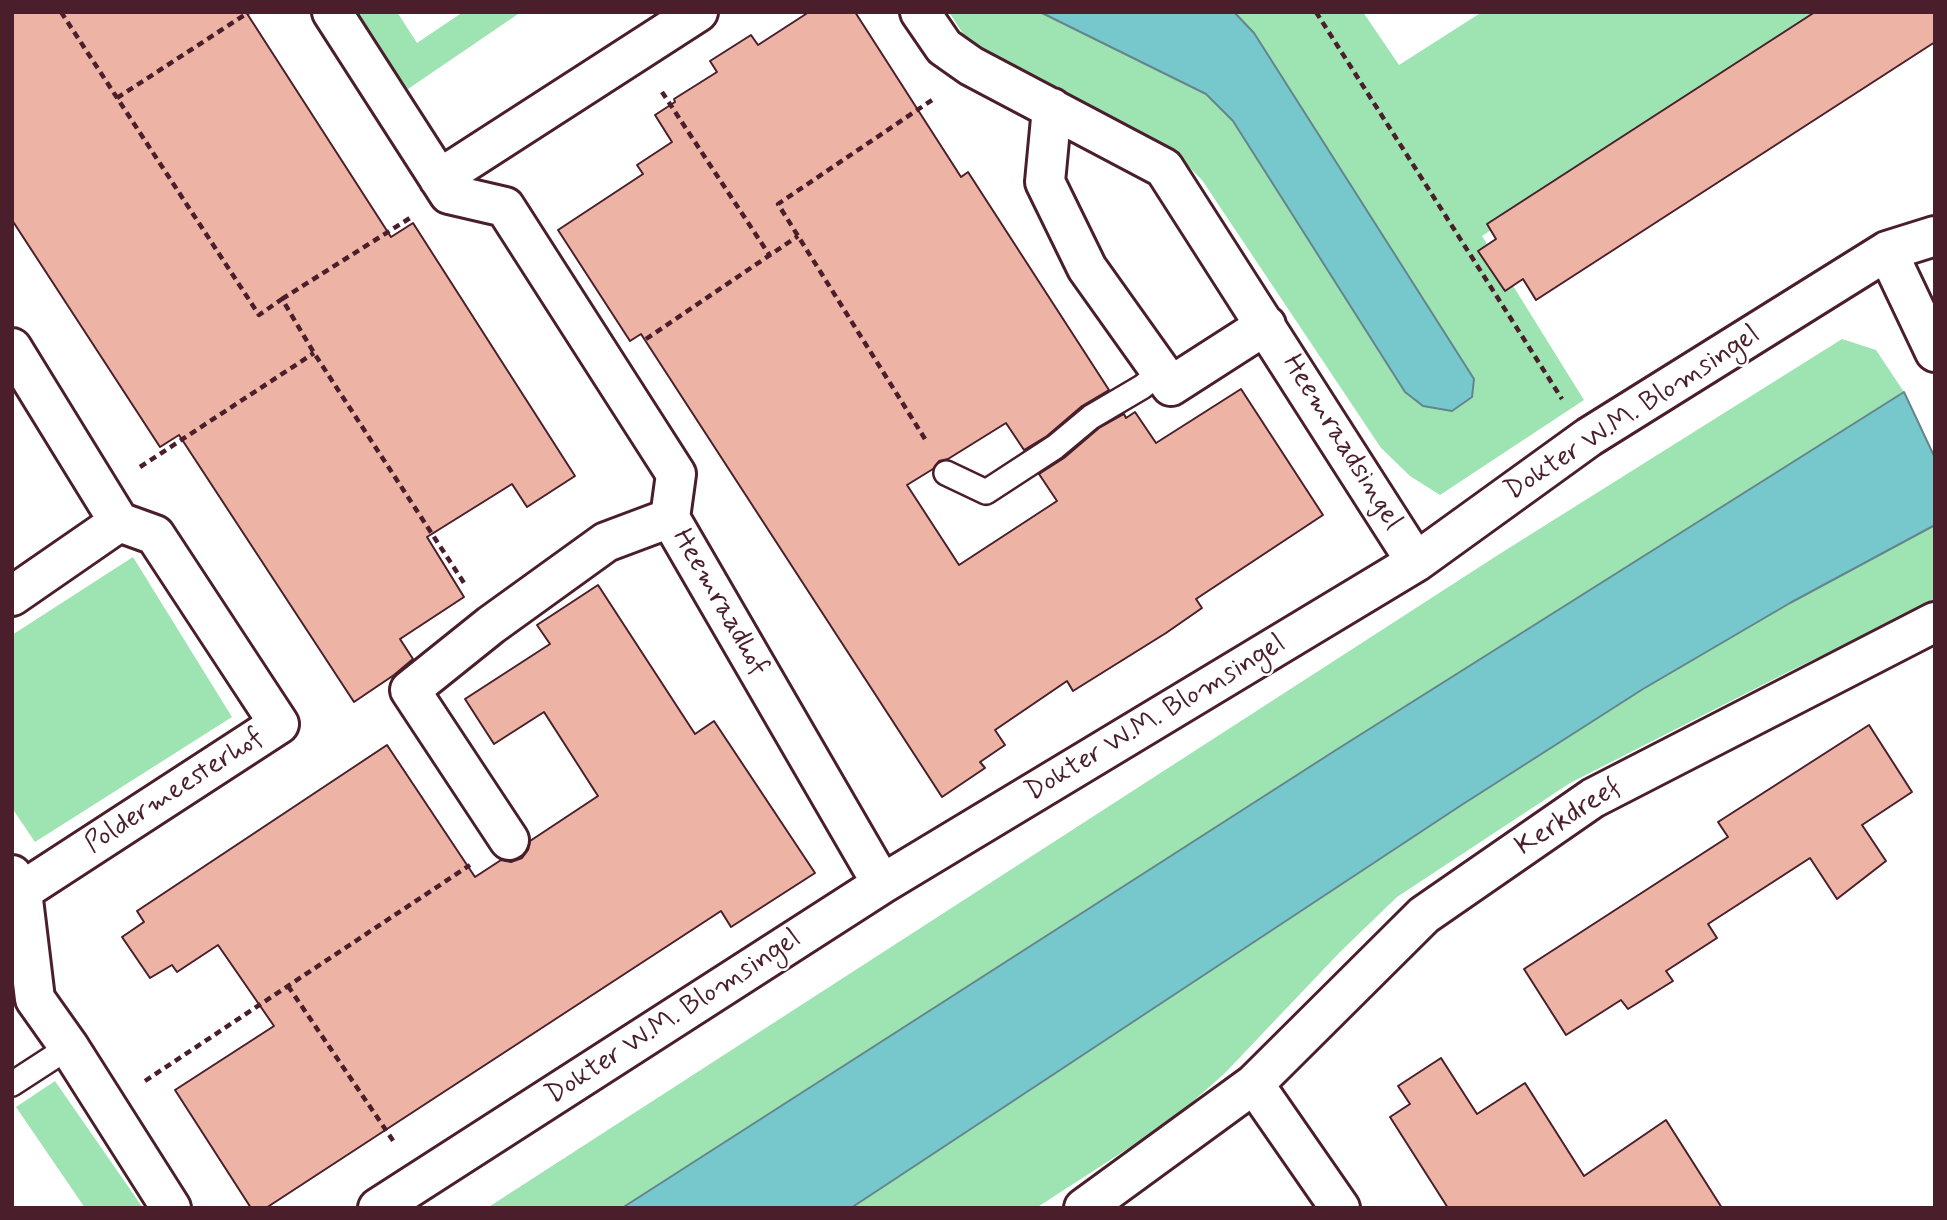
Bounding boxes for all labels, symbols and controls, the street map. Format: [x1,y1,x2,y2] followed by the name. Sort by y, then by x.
[1499,319,1767,509] street label: Dokter W.M. Blomsingel
[1274,349,1408,537] street label: Heemraadsingel
[664,524,774,682] street label: Heemraadhof
[1020,628,1292,810] street label: Dokter W.M. Blomsingel
[79,722,271,862] street label: Poldermeesterhof
[1510,772,1628,864] street label: Kerkdreef
[540,923,808,1113] street label: Dokter W.M. Blomsingel

